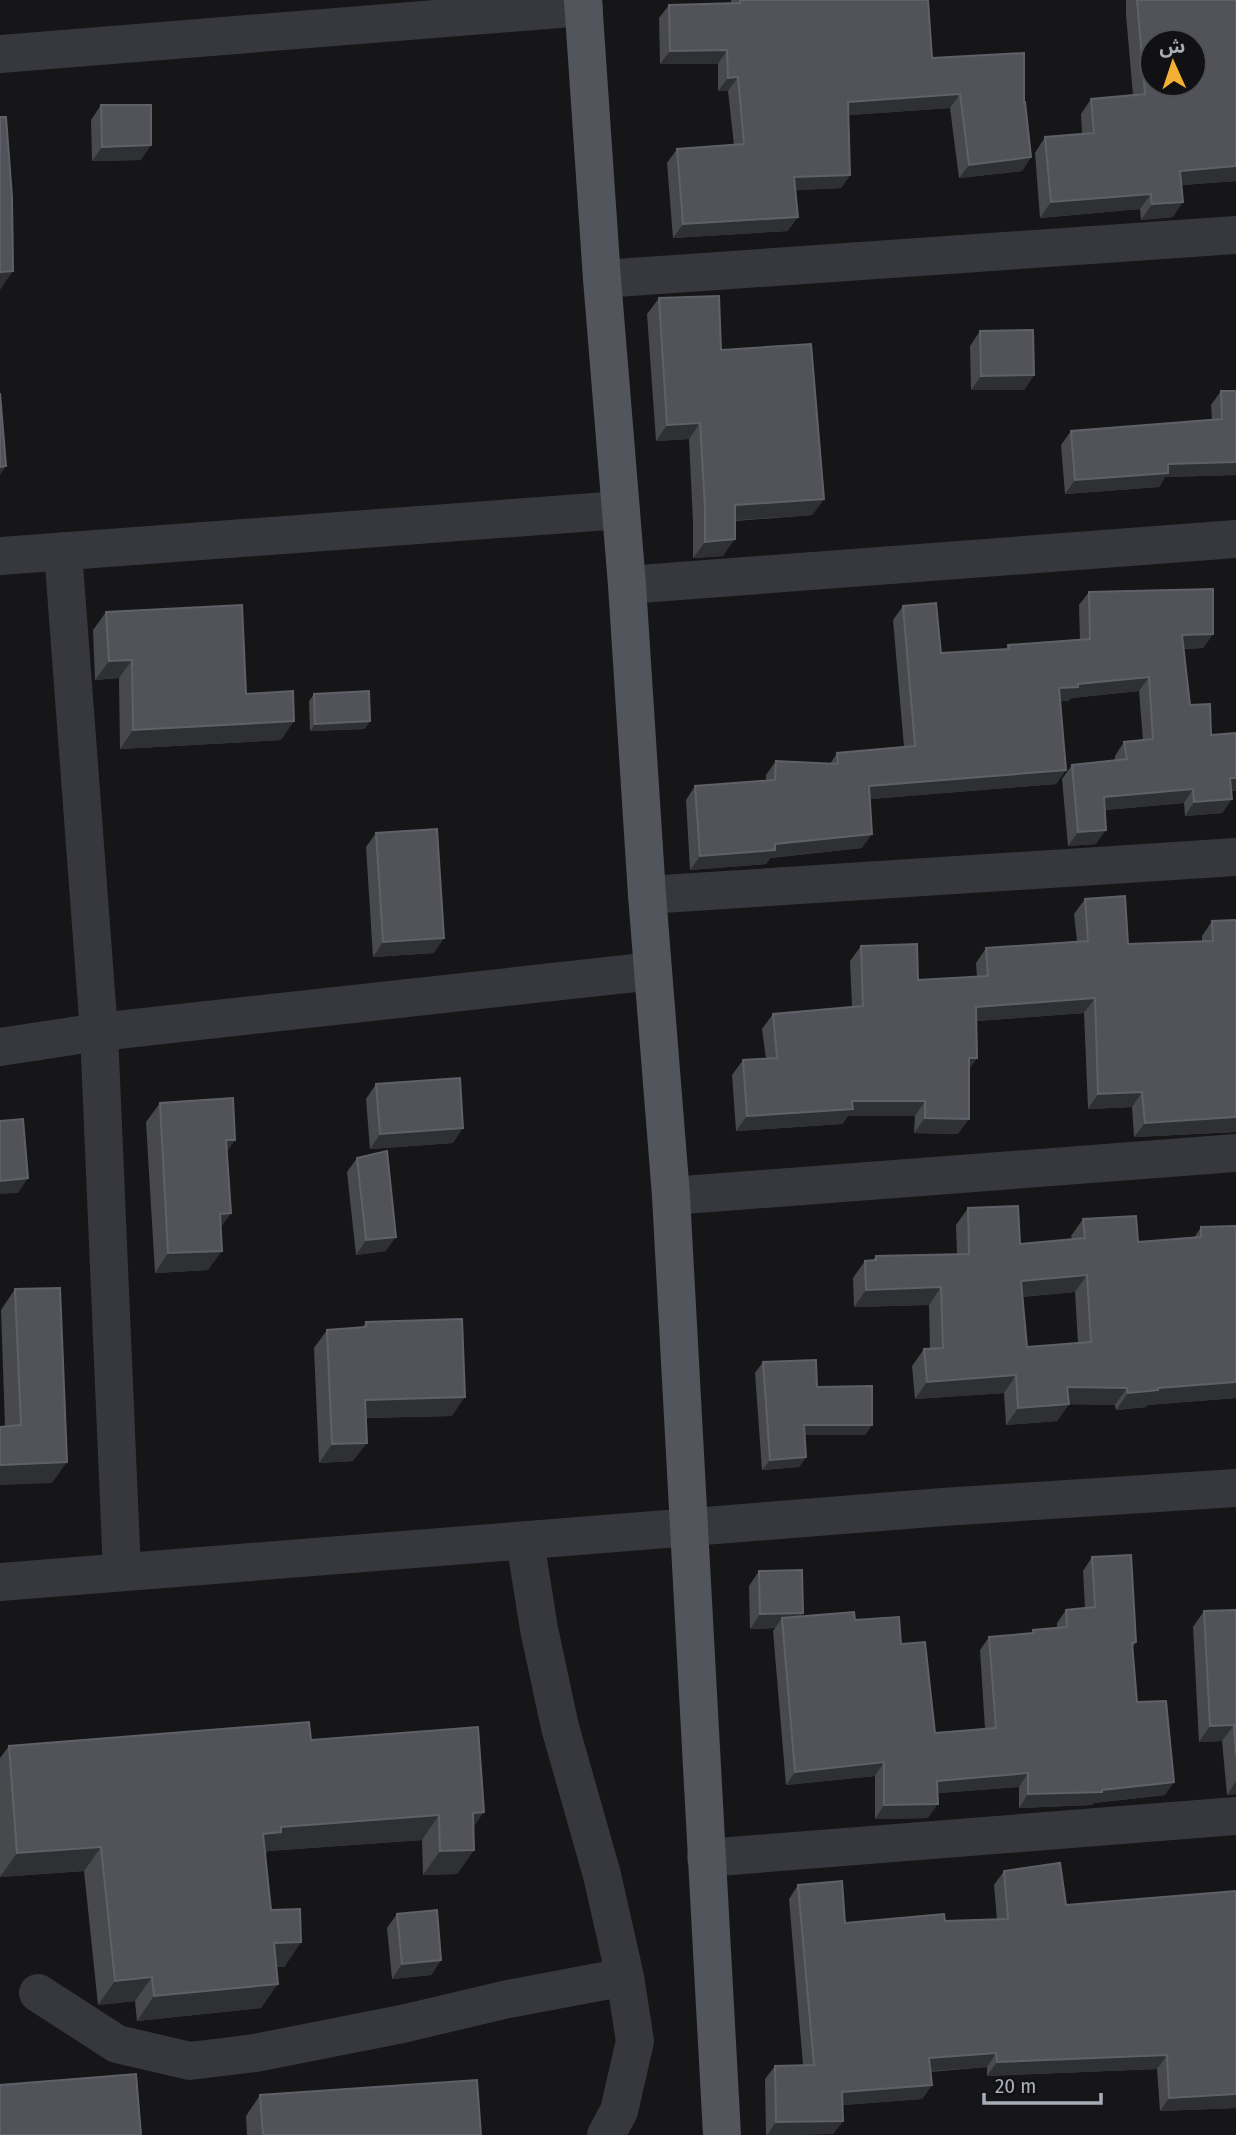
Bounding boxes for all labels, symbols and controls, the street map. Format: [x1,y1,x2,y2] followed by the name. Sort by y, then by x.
[1138,28,1208,98] north arrow
[1159,34,1186,59] text: ش
[984,2062,1101,2106] scale bar
[995,2073,1036,2099] text: 20 m

